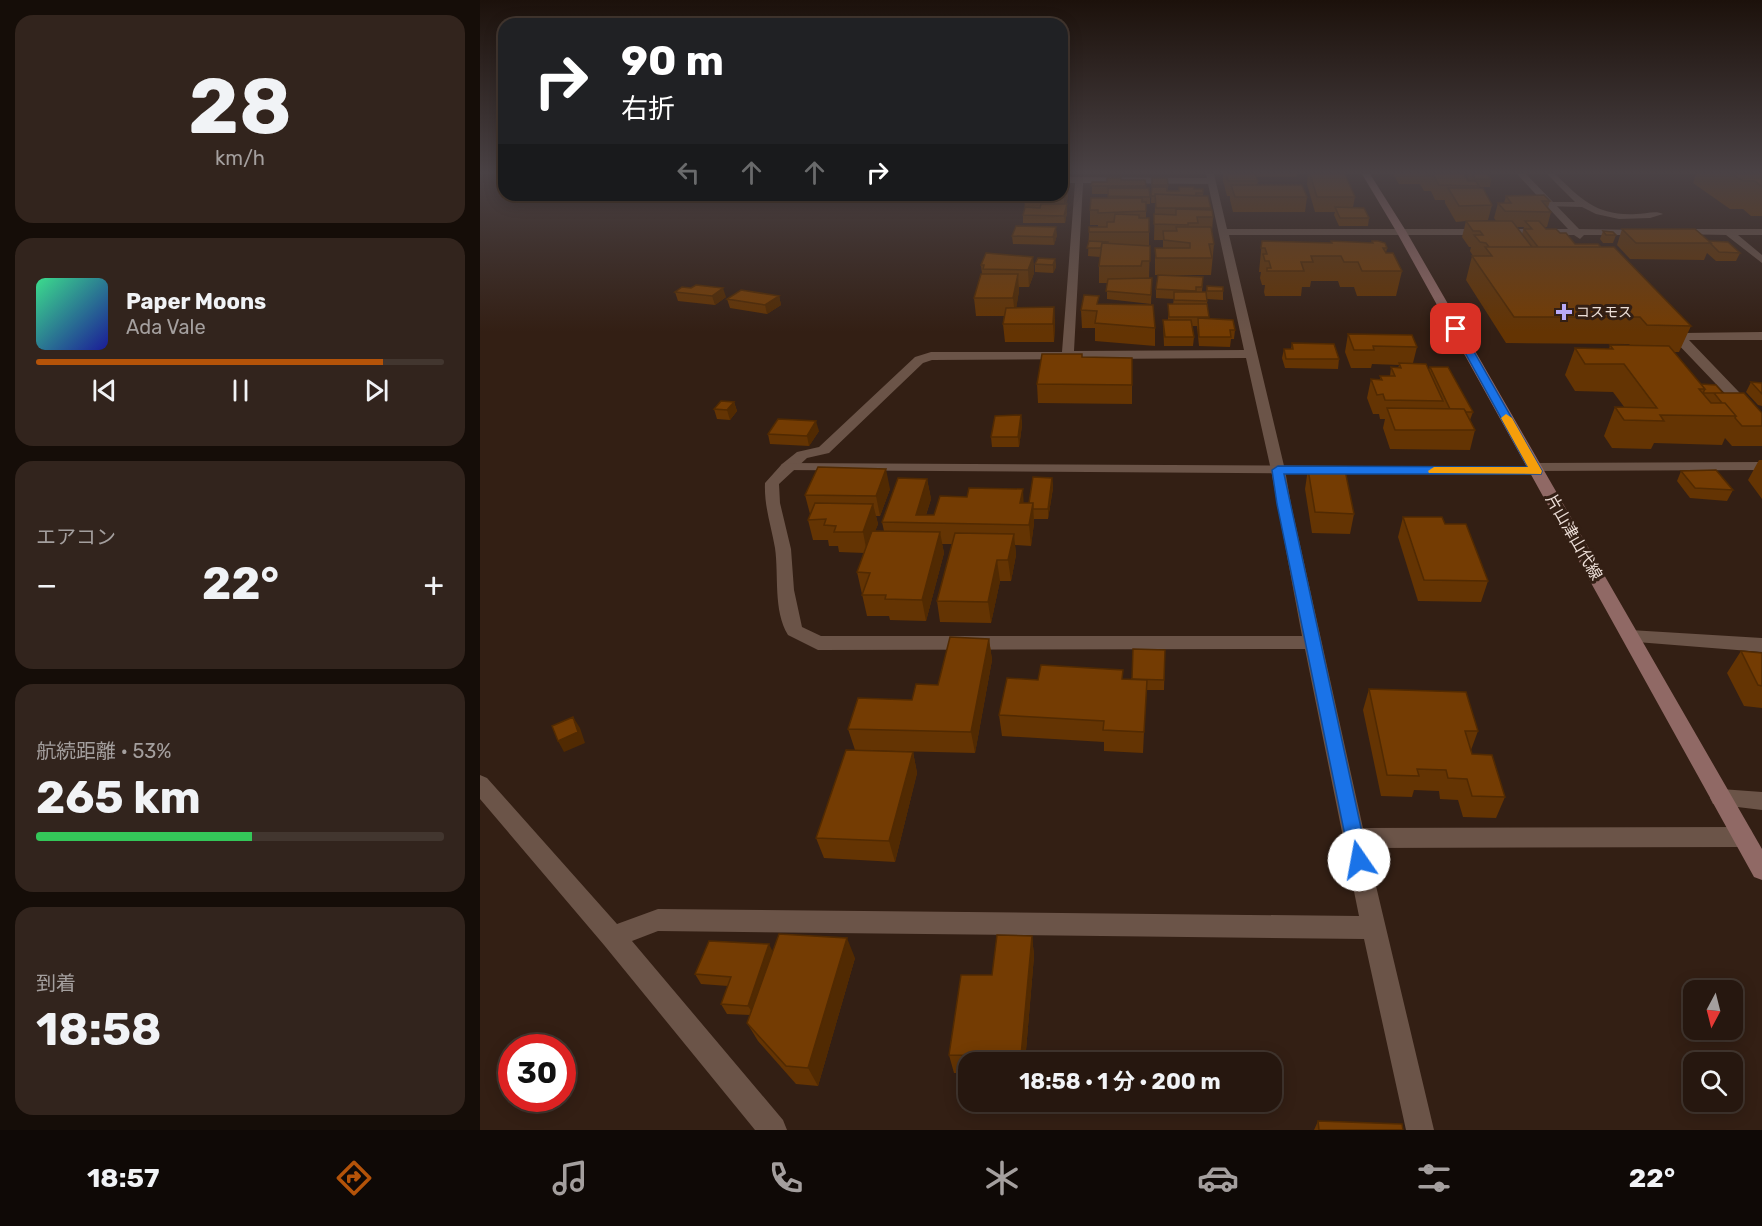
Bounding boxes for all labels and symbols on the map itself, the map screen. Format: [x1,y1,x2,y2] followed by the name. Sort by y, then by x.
[1430,303,1481,354] pin
[1576,304,1632,321] place label: コスモス
[1557,305,1571,319] marker: コスモス
[1542,491,1606,583] street label: 片山津山代線
[1327,828,1391,892] position arrow
[1683,980,1743,1040] north arrow
[498,1034,576,1112] speed limit sign: 30

